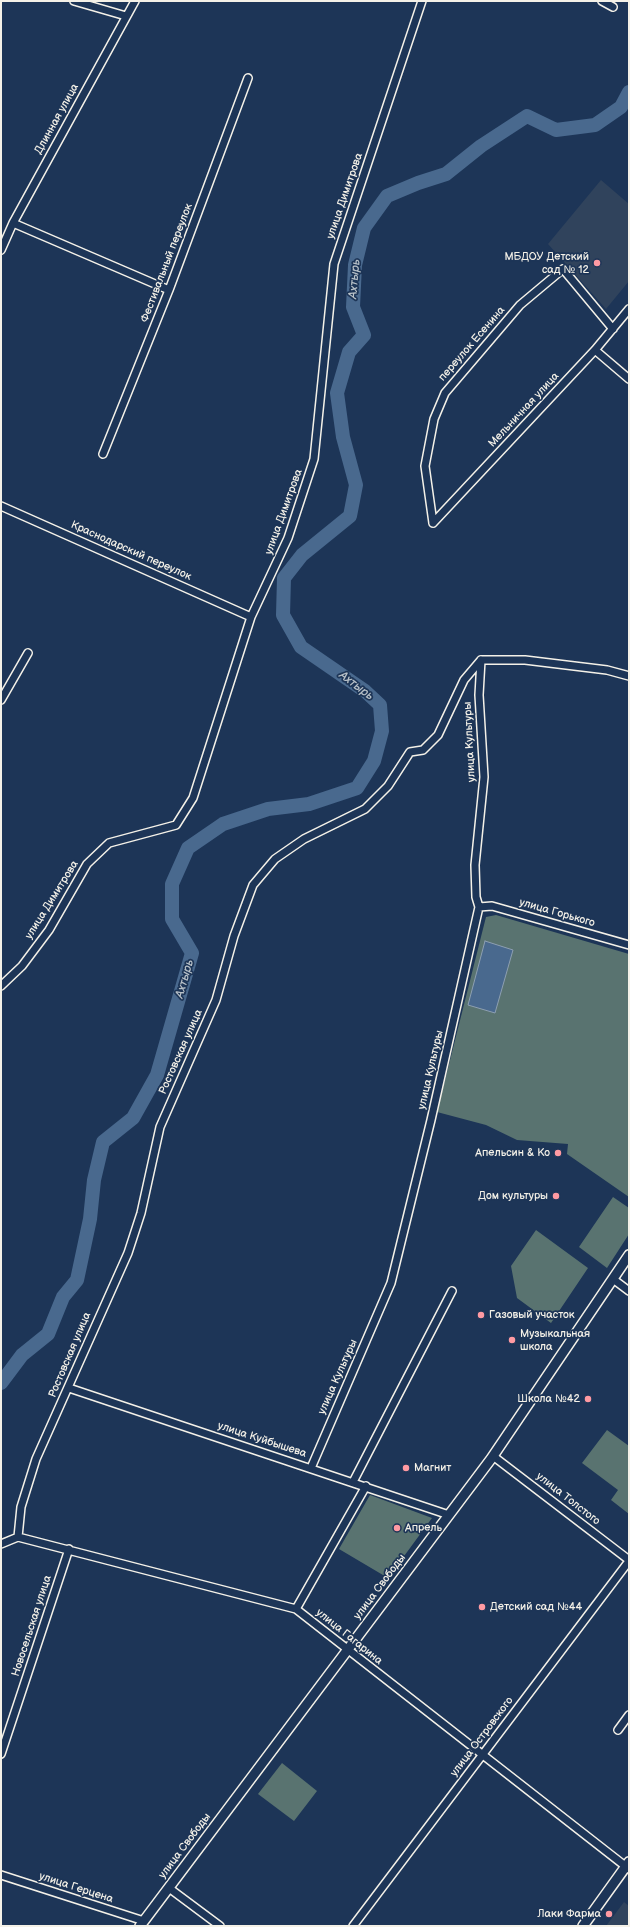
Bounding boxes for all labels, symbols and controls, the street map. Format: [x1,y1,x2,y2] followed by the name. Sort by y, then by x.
[32,81,82,157] street label: Длинная улица
[324,151,366,241] street label: улица Димитрова
[138,202,196,324] street label: Фестивальный переулок
[504,250,589,276] place label: МБДОУ Детский сад № 12
[592,258,602,268] marker: МБДОУ Детский сад № 12
[346,259,364,299] water label: Ахтырь
[436,304,508,384] street label: переулок Есенина
[486,370,562,450] street label: Мельничная улица
[262,467,306,557] street label: улица Димитрова
[69,518,193,584] street label: Краснодарский переулок
[336,668,376,704] water label: Ахтырь
[461,701,479,783] street label: улица Культуры
[23,858,81,942] street label: улица Димитрова
[518,896,596,930] street label: улица Горького
[173,958,197,1000] water label: Ахтырь
[156,1007,206,1097] street label: Ростовская улица
[416,1029,446,1111] street label: улица Культуры
[475,1146,550,1160] place label: Апельсин & Ко
[553,1148,563,1158] marker: Апельсин & Ко
[478,1189,548,1203] place label: Дом культуры
[551,1191,561,1201] marker: Дом культуры
[489,1308,575,1322] place label: Газовый участок
[46,1310,94,1400] street label: Ростовская улица
[476,1310,486,1320] marker: Газовый участок
[520,1327,590,1353] place label: Музыкальная школа
[507,1335,517,1345] marker: Музыкальная школа
[316,1338,360,1416] street label: улица Культуры
[517,1392,580,1406] place label: Школа №42
[583,1394,593,1404] marker: Школа №42
[216,1419,308,1461] street label: улица Куйбышева
[414,1461,451,1475] place label: Магнит
[401,1463,411,1473] marker: Магнит
[533,1470,603,1528] street label: улица Толстого
[405,1521,442,1535] place label: Апрель
[392,1523,402,1533] marker: Апрель
[351,1552,409,1622] street label: улица Свободы
[9,1574,55,1678] street label: Новосельская улица
[490,1600,582,1614] place label: Детский сад №44
[477,1602,487,1612] marker: Детский сад №44
[313,1606,385,1668] street label: улица Гагарина
[448,1695,516,1779] street label: улица Островского
[156,1811,214,1881] street label: улица Свободы
[37,1870,115,1906] street label: улица Герцена
[538,1907,601,1921] place label: Лаки Фарма
[604,1909,614,1919] marker: Лаки Фарма

